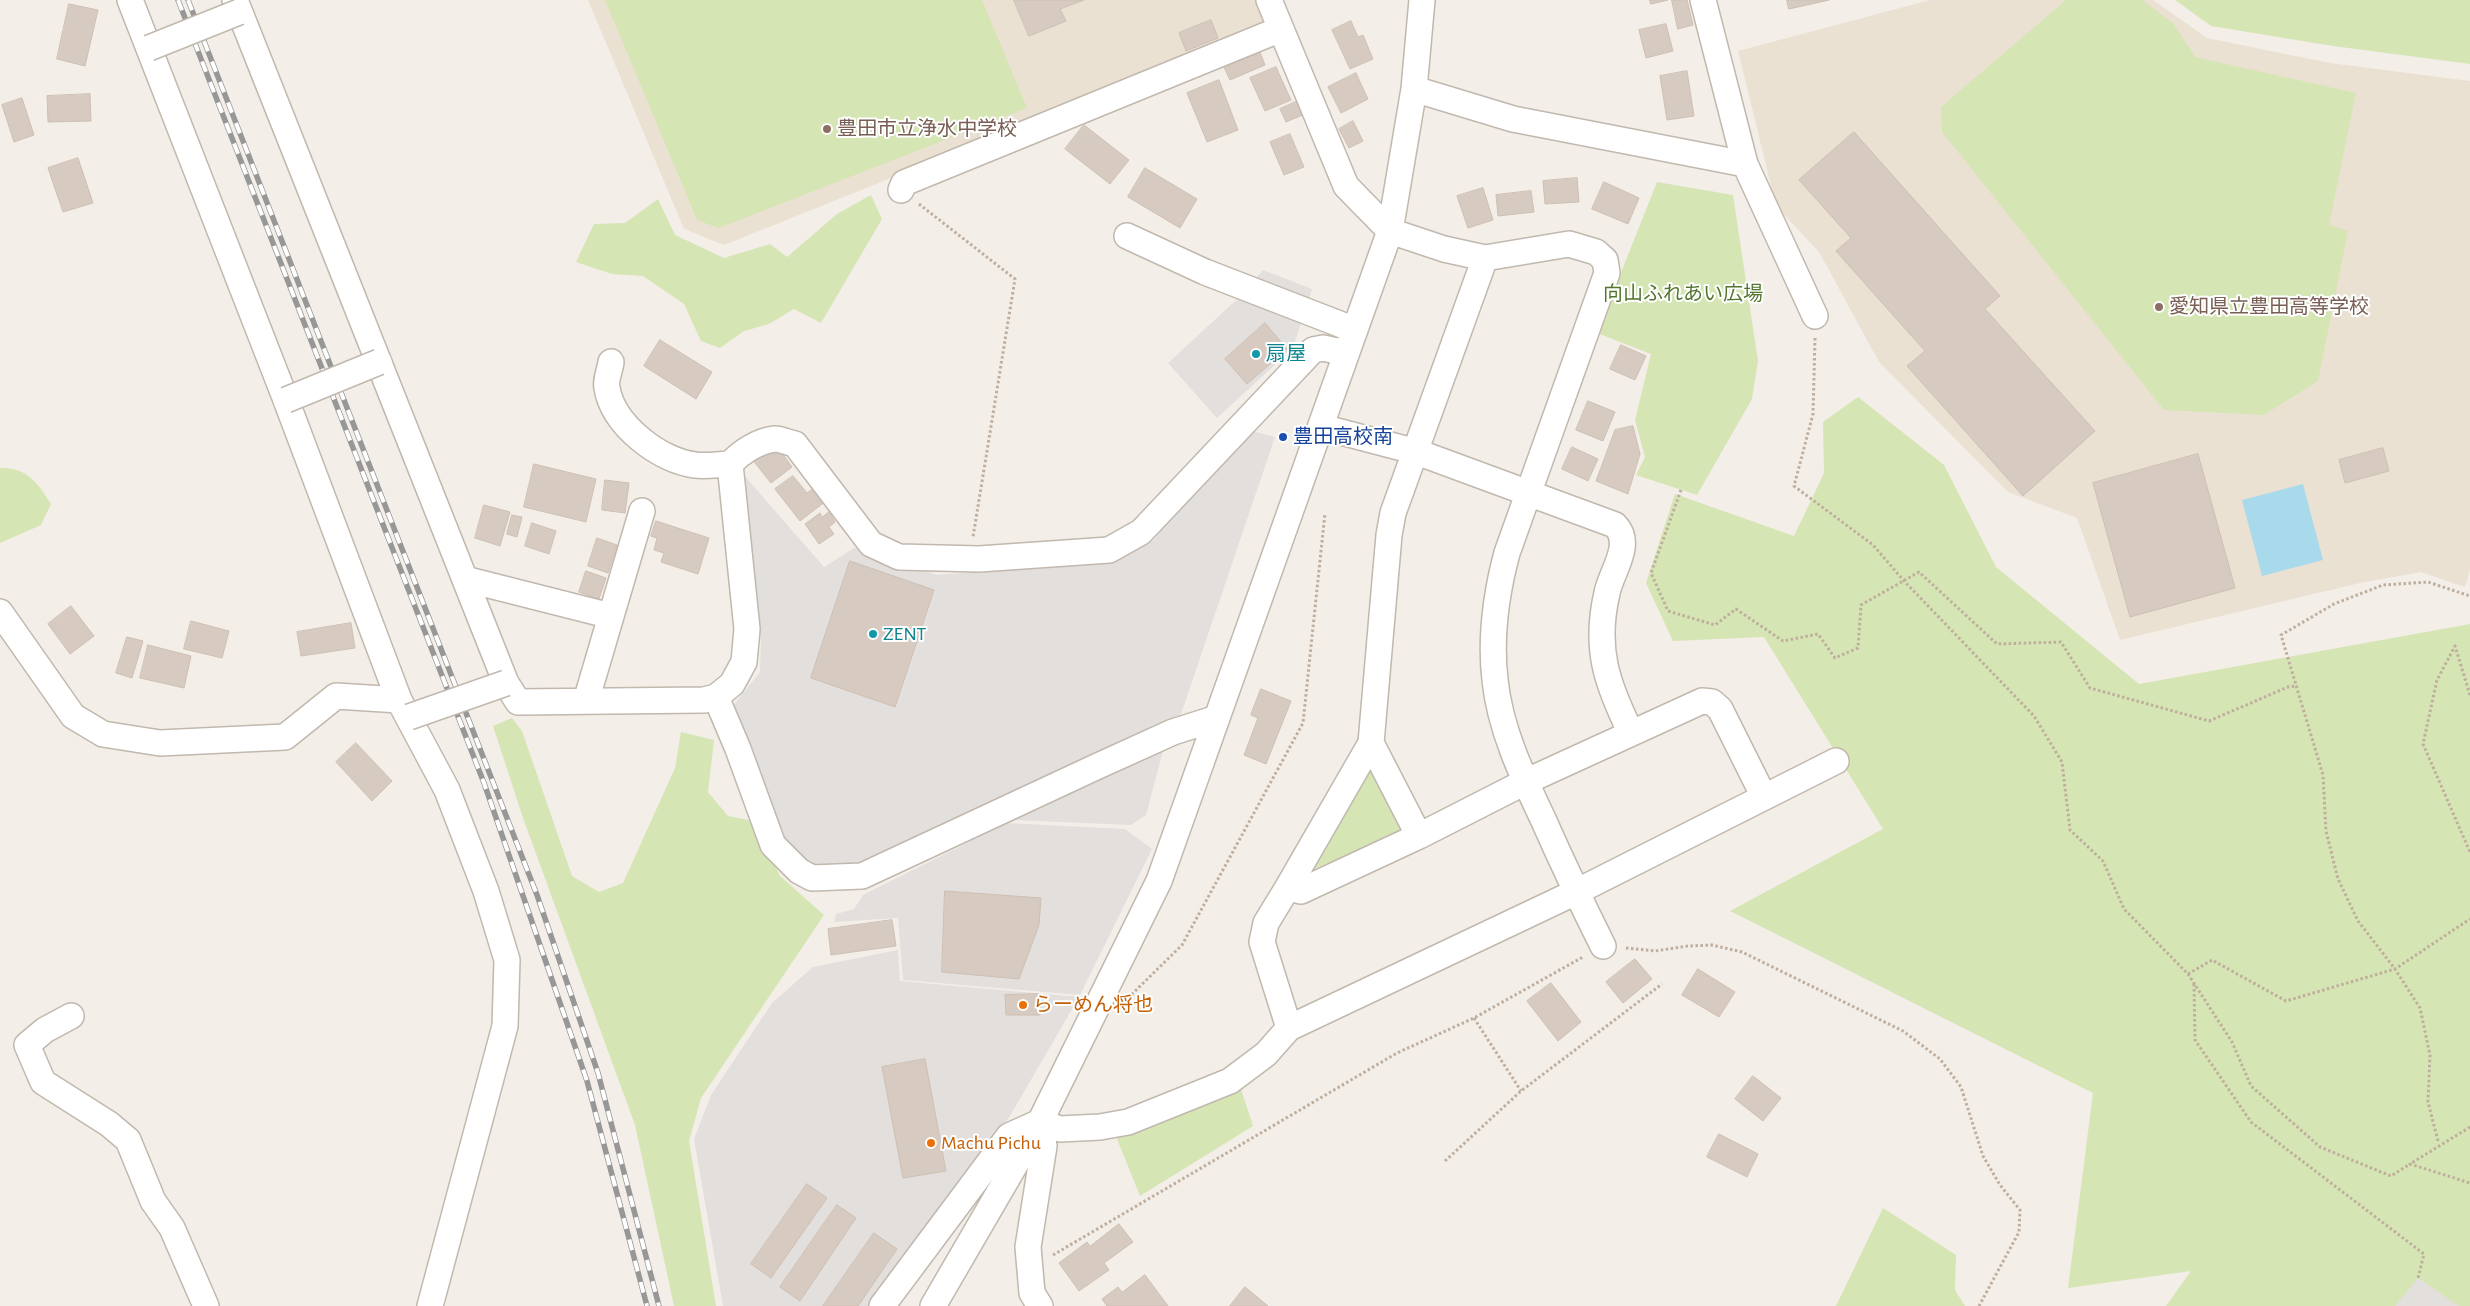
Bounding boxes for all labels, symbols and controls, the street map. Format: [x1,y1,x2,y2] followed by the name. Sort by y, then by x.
[837,117,1017,141] place label: 豊田市立浄水中学校
[821,123,833,135] marker: 豊田市立浄水中学校
[1603,282,1763,306] park label: 向山ふれあい広場
[2169,295,2369,319] place label: 愛知県立豊田高等学校
[2153,301,2165,313] marker: 愛知県立豊田高等学校
[1266,342,1306,366] place label: 扇屋
[1250,348,1262,360] marker: 扇屋
[1293,425,1393,449] place label: 豊田高校南
[1277,431,1289,443] marker: 豊田高校南
[883,622,926,646] place label: ZENT
[867,628,879,640] marker: ZENT
[1033,993,1153,1017] place label: らーめん将也
[1017,999,1029,1011] marker: らーめん将也
[941,1131,1041,1155] place label: Machu Pichu
[925,1137,937,1149] marker: Machu Pichu

